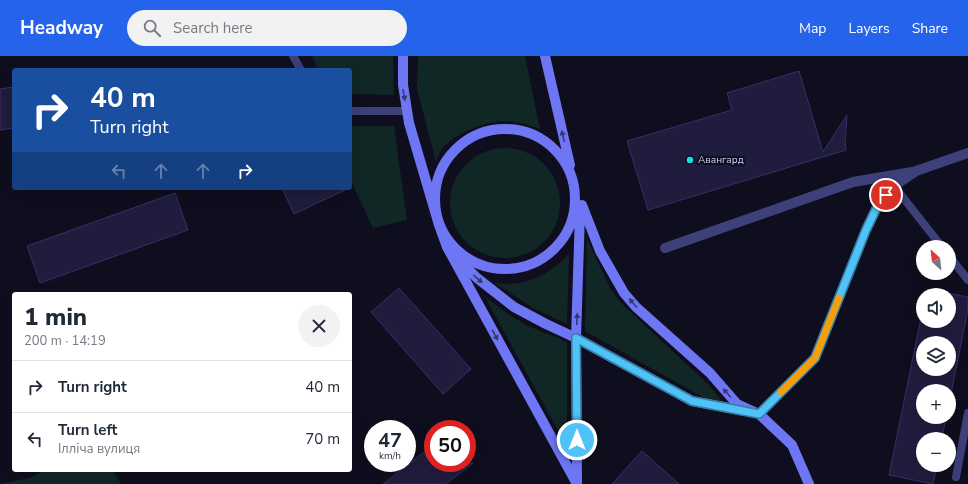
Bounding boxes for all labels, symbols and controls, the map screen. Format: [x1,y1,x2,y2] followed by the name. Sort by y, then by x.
[127,10,407,46] search box
[20,15,103,41] text: Headway
[141,17,163,39] icon: search
[173,18,253,38] text: Search here
[799,19,826,38] text: Map
[848,19,890,38] text: Layers
[912,19,948,38] text: Share
[90,79,156,117] text: 40 m
[24,84,76,136] icon: right
[401,89,407,101] one-way arrow
[90,115,169,139] text: Turn right
[560,130,566,142] one-way arrow
[698,153,744,167] place label: Авангард
[685,155,695,165] marker: Авангард
[108,160,130,182] icon: left
[150,160,172,182] icon: ahead
[192,160,214,182] icon: ahead
[234,160,256,182] icon: right
[869,178,903,212] pin
[875,184,897,206] icon: arrive
[916,240,956,280] north arrow
[916,240,956,472] map controls
[473,274,483,283] one-way arrow
[916,288,956,328] button: sound
[629,298,638,308] one-way arrow
[24,301,87,333] text: 1 min
[298,305,340,347] button: close
[574,312,580,325] one-way arrow
[492,329,498,340] one-way arrow
[24,332,106,350] text: 200 m · 14:19
[916,336,956,376] button: layers
[24,376,46,398] icon: right
[58,377,127,397] text: Turn right
[305,377,340,397] text: 40 m
[916,384,956,424] button: +
[723,388,732,397] one-way arrow
[556,419,598,461] position arrow
[58,420,117,440] text: Turn left
[424,420,476,472] speed limit sign: 50
[378,427,402,454] text: 47
[24,428,46,450] icon: left
[305,429,340,449] text: 70 m
[916,432,956,472] button: −
[58,440,140,458] text: Ілліча вулиця
[379,449,401,463] text: km/h

